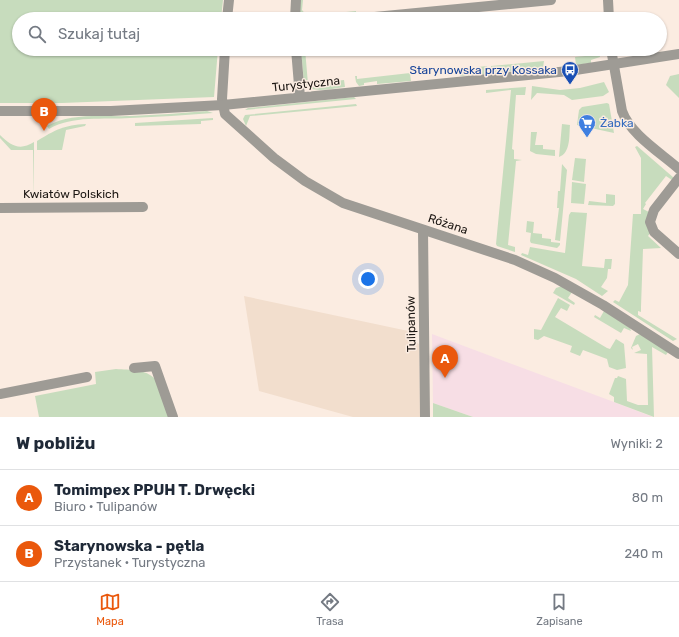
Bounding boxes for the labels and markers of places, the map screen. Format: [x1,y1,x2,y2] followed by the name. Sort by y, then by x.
[560,60,580,85] bus stop icon: Starynowska przy Kossaka
[409,63,557,77] place label: Starynowska przy Kossaka
[31,98,57,131] pin: B
[577,113,597,138] supermarket icon: Żabka
[600,116,634,130] place label: Żabka
[432,345,458,378] pin: A

